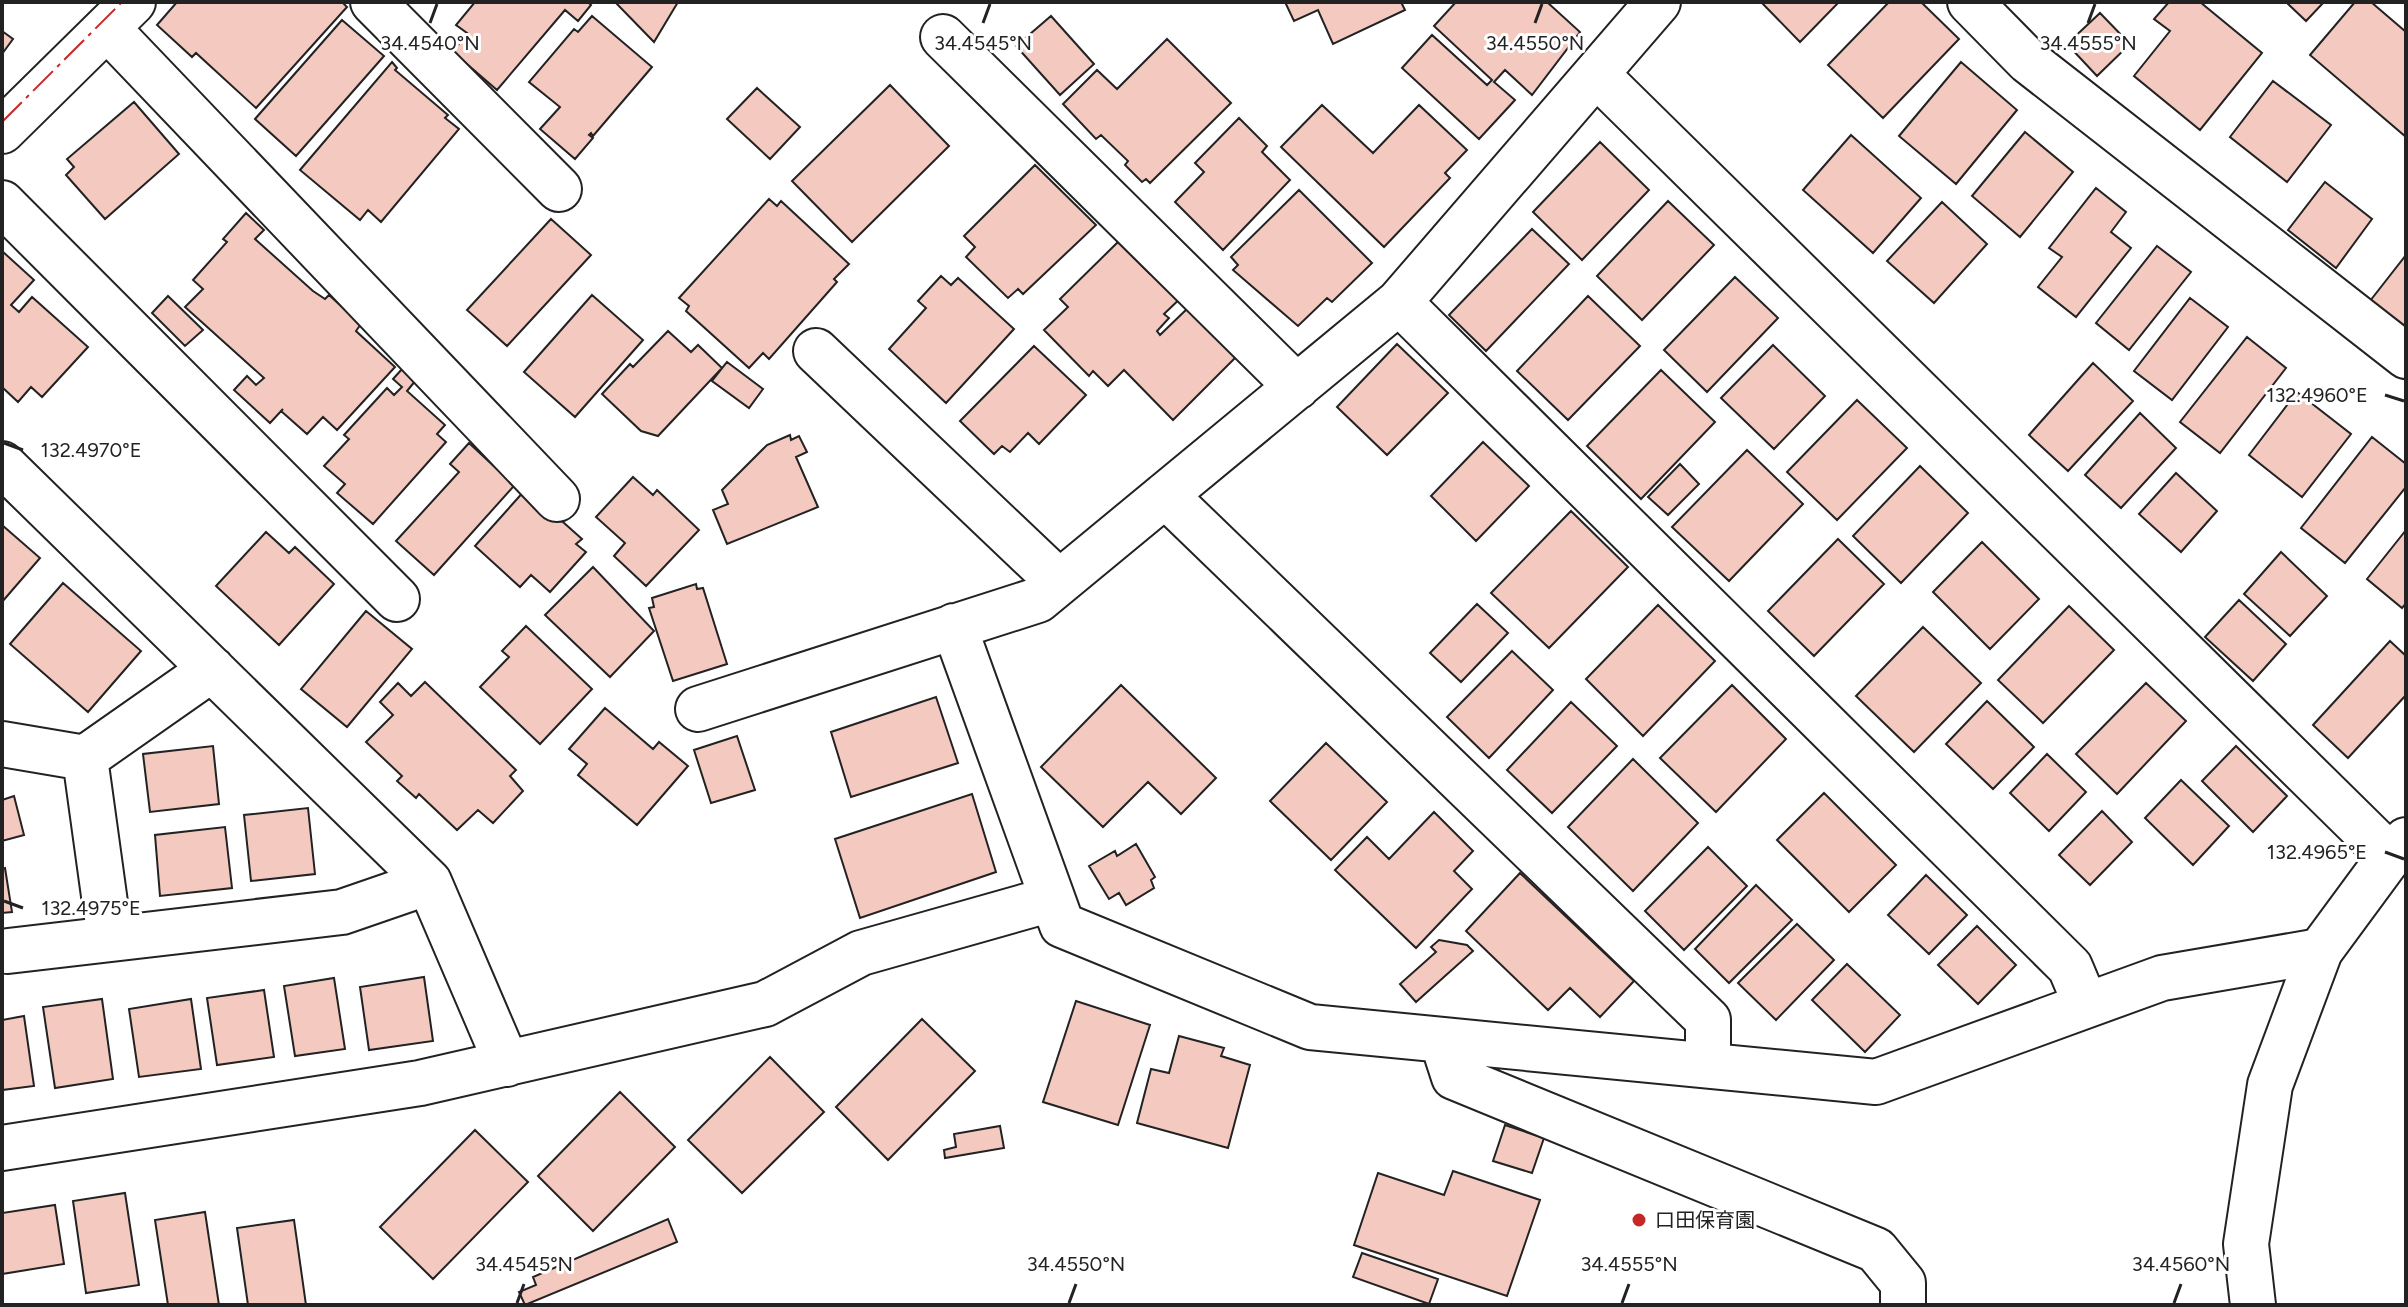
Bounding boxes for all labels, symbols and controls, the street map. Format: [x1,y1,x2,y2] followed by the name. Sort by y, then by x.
[380,31,480,55] text: 34.4540°N
[934,31,1032,55] text: 34.4545°N
[1486,31,1584,55] text: 34.4550°N
[2039,31,2137,55] text: 34.4555°N
[2266,383,2368,407] text: 132.4960°E
[41,438,142,462] text: 132.4970°E
[2267,840,2367,864] text: 132.4965°E
[41,896,141,920] text: 132.4975°E
[1655,1208,1755,1232] place label: 口田保育園
[1630,1211,1648,1229] marker: 口田保育園
[475,1252,573,1276] text: 34.4545°N
[1027,1252,1125,1276] text: 34.4550°N
[1580,1252,1678,1276] text: 34.4555°N
[2132,1252,2230,1276] text: 34.4560°N

